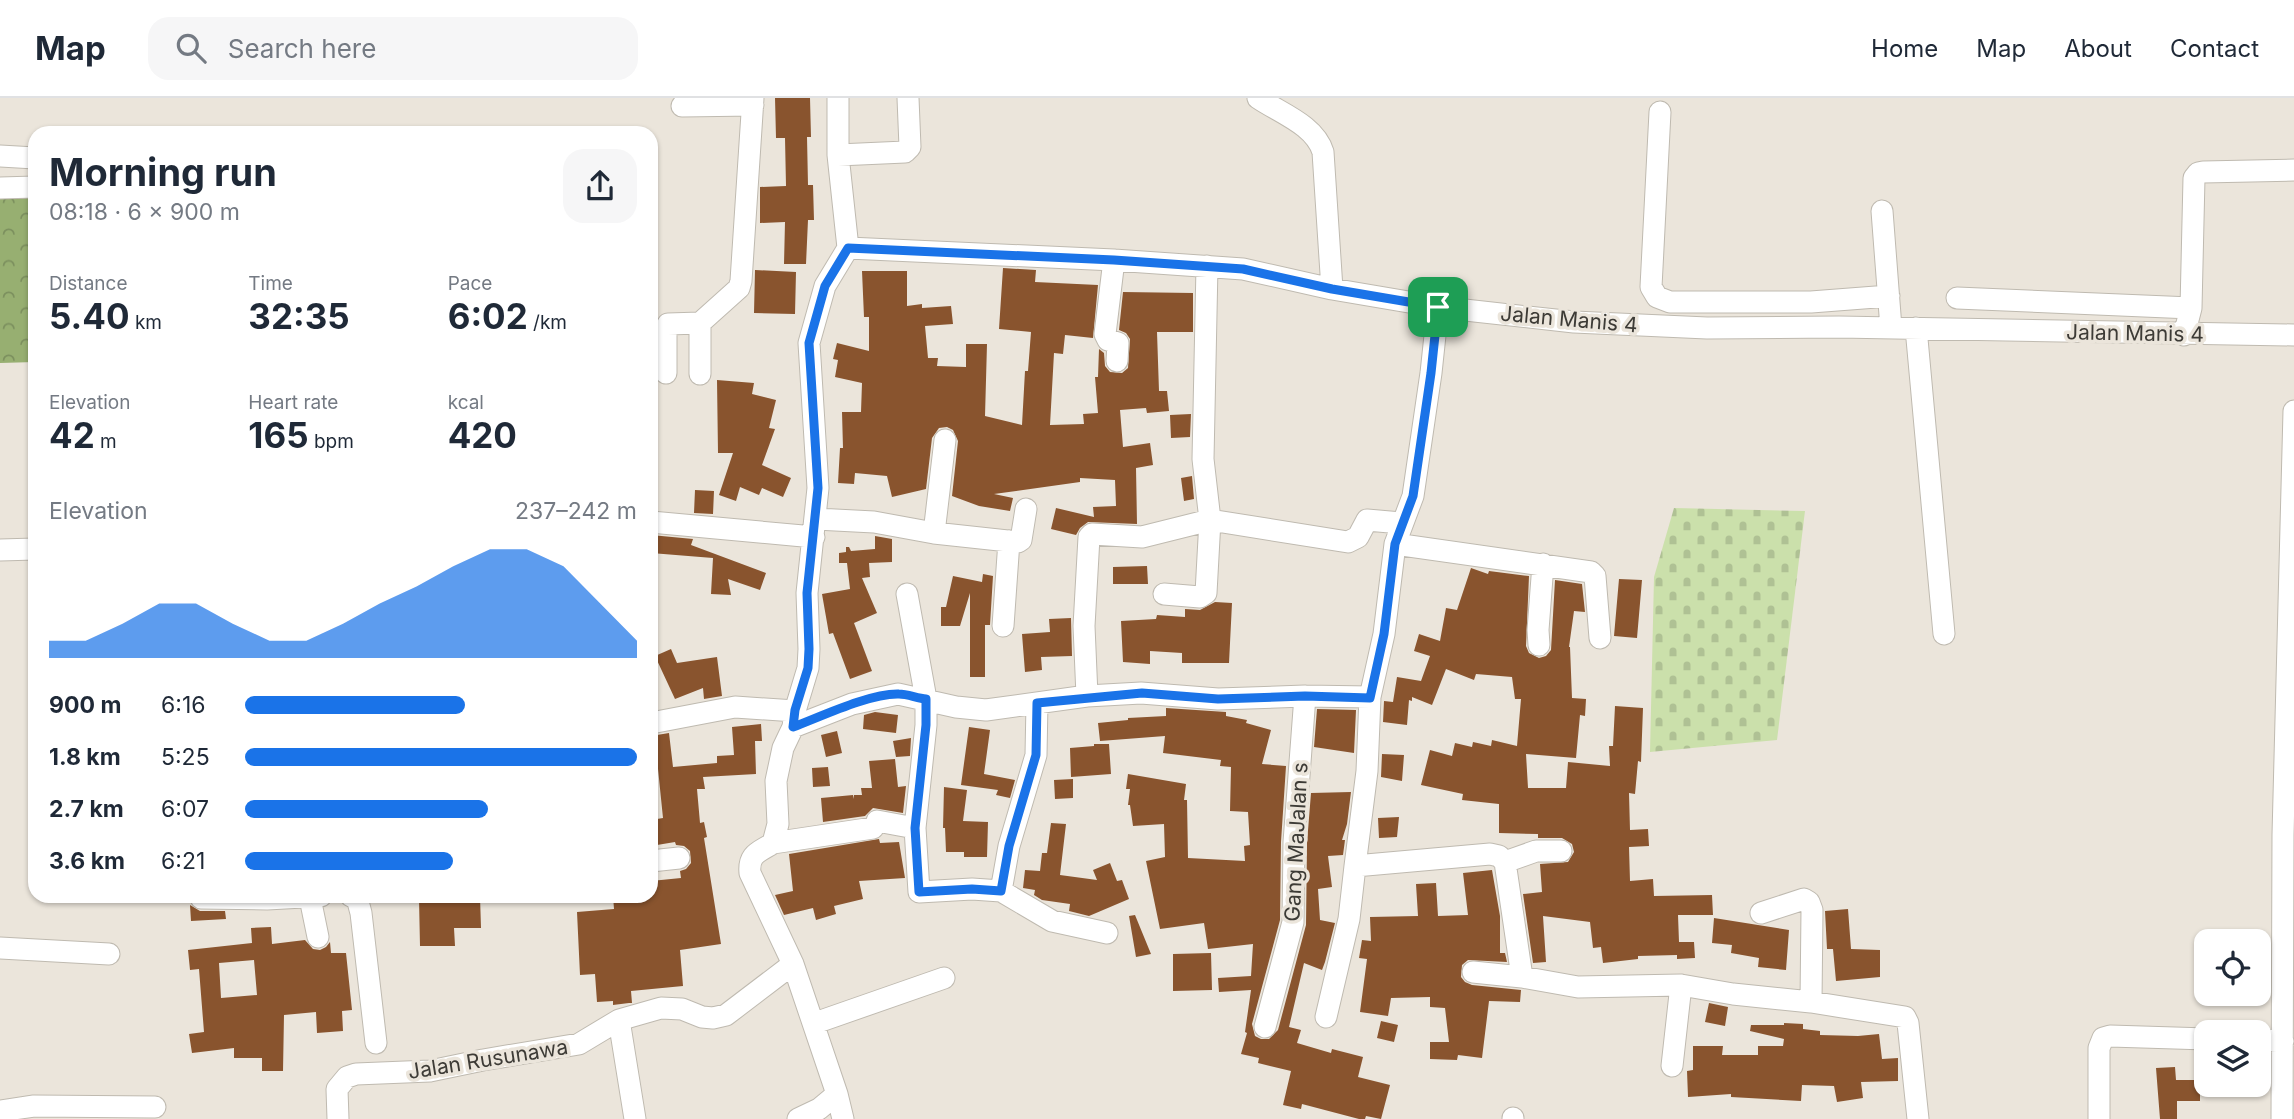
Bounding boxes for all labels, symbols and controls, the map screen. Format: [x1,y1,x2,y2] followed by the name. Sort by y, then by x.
[148,17,638,80] search box
[35,28,106,68] text: Map
[172,29,210,67] icon: search
[228,33,376,64] text: Search here
[1871,34,1938,63] text: Home
[1976,34,2026,63] text: Map
[2064,34,2132,63] text: About
[2170,34,2259,63] text: Contact
[49,149,277,195] text: Morning run
[563,149,637,223] button: share
[49,198,240,226] text: 08:18 · 6 × 900 m
[49,272,127,295] text: Distance
[248,272,293,295] text: Time
[448,272,492,295] text: Pace
[1408,277,1468,337] pin
[1419,288,1457,326] icon: arrive
[49,295,130,337] text: 5.40
[248,295,350,337] text: 32:35
[448,295,528,337] text: 6:02
[1499,301,1639,337] street label: Jalan Manis 4
[130,311,162,334] text: km
[528,311,567,334] text: /km
[2066,319,2204,347] street label: Jalan Manis 4
[49,391,130,414] text: Elevation
[248,391,338,414] text: Heart rate
[448,391,484,414] text: kcal
[49,414,95,456] text: 42
[248,414,309,456] text: 165
[448,414,517,456] text: 420
[95,430,117,453] text: m
[309,430,354,453] text: bpm
[49,497,148,525] text: Elevation
[515,497,637,525] text: 237–242 m
[49,691,121,719] text: 900 m
[161,691,206,719] text: 6:16
[49,743,121,771] text: 1.8 km
[161,743,210,771] text: 5:25
[1279,762,1313,922] street label: Gang MaJalan s
[49,795,124,823] text: 2.7 km
[161,795,209,823] text: 6:07
[49,847,125,875] text: 3.6 km
[161,847,205,875] text: 6:21
[2194,929,2271,1097] map controls
[2194,929,2271,1006] button: locate
[2194,1020,2271,1097] button: layers
[406,1034,570,1084] street label: Jalan Rusunawa

